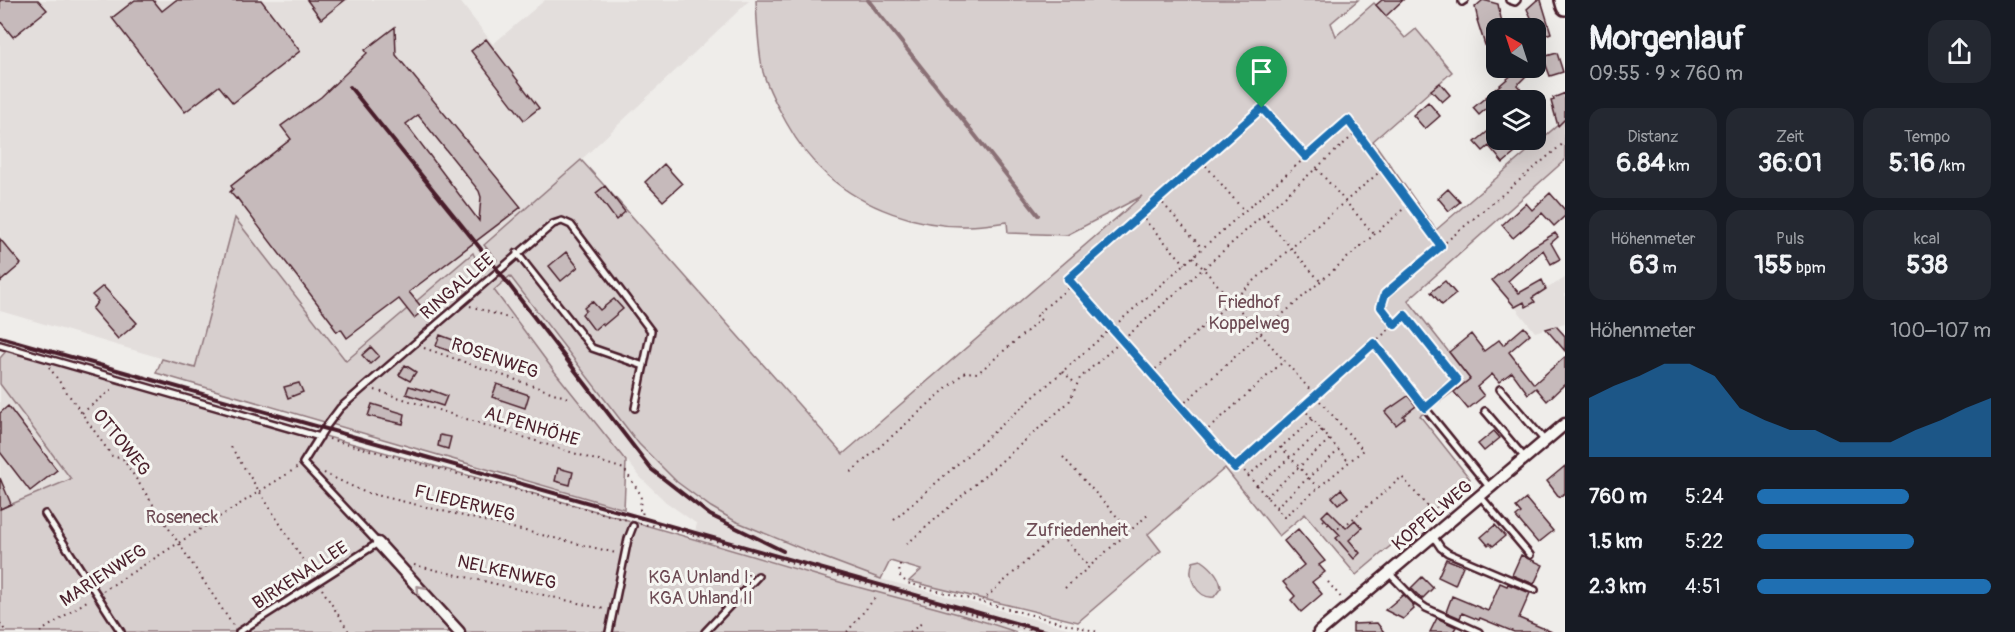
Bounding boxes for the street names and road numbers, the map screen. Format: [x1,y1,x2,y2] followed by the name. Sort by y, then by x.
[416,248,499,325] street label: RINGALLEE
[448,333,542,384] street label: ROSENWEG
[482,401,582,452] street label: ALPENHÖHE
[88,404,156,480] street label: OTTOWEG
[1387,475,1477,556] street label: KOPPELWEG
[412,480,518,527] street label: FLIEDERWEG
[248,536,352,615] street label: BIRKENALLEE
[56,539,151,612] street label: MARIENWEG
[455,550,559,595] street label: NELKENWEG

